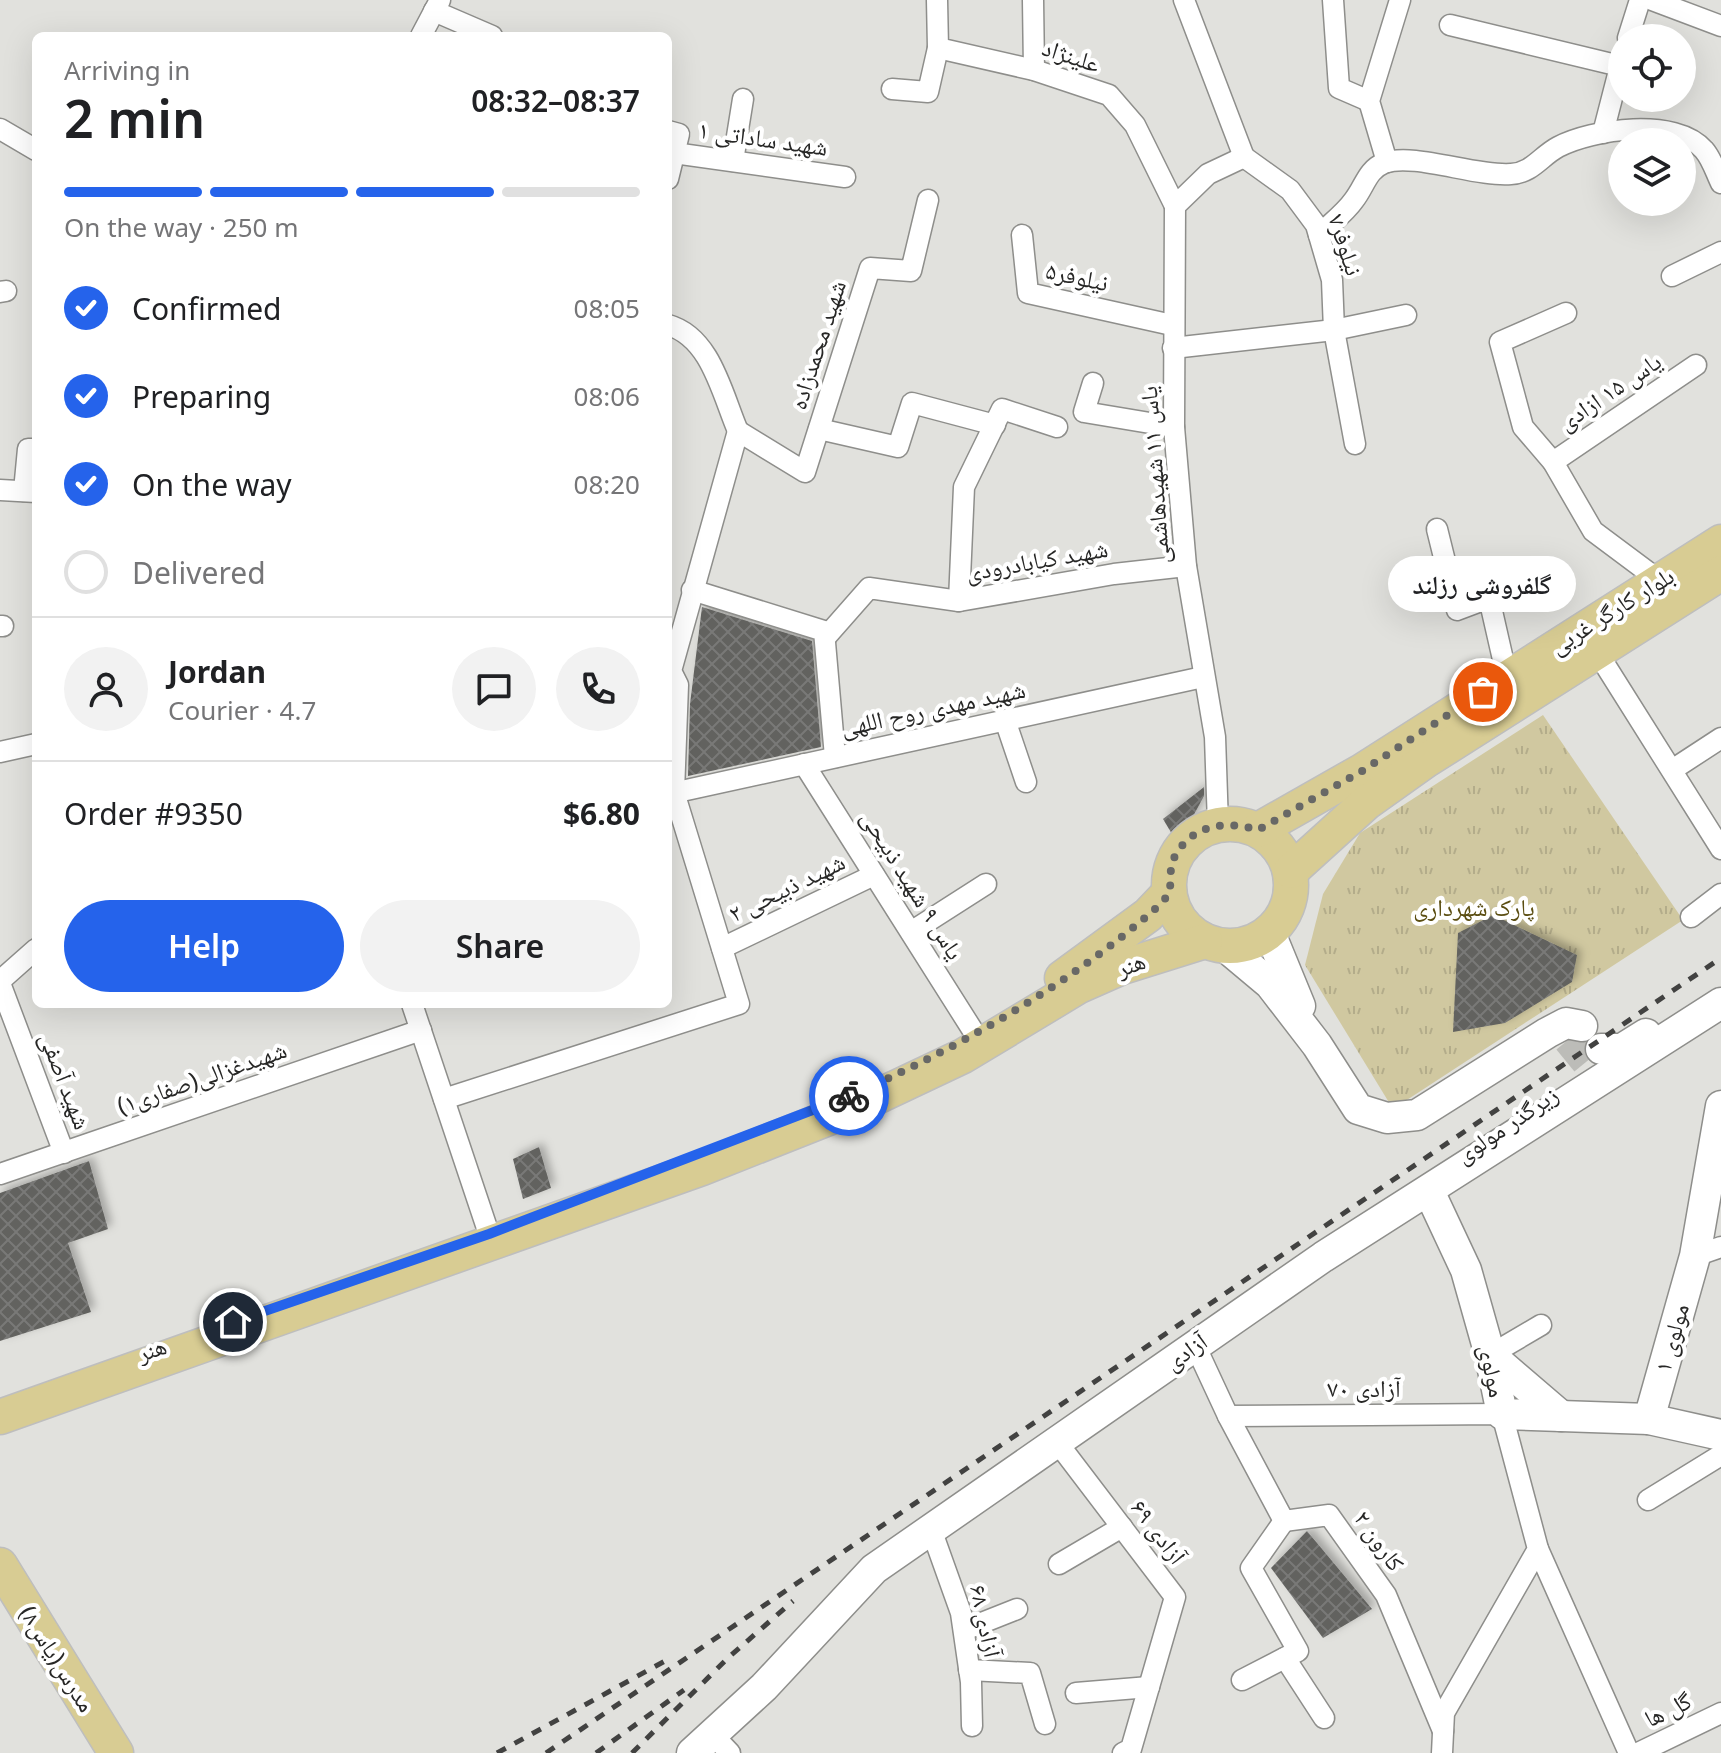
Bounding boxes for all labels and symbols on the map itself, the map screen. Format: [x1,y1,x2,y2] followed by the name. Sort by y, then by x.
[1038,30,1105,79] street label: علینژاد
[696,112,830,163] street label: شهید ساداتی ۱
[1321,210,1372,280] street label: نیلوفر۷
[1043,253,1112,298] street label: نیلوفر۵
[780,276,853,413] street label: شهید محمدزاده
[1551,344,1667,437] street label: یاس ۱۵ ازادی
[1131,385,1176,565] street label: یاس ۱۱ شهیدهاشمی
[963,531,1110,588] street label: شهید کیابادرودی
[1389,556,1577,612] callout: گلفروشی رزلند
[1543,558,1680,661] street label: بلوار کارگر غربی
[1449,658,1517,726] pin
[837,672,1028,743] street label: شهید مهدی روح اللهی
[854,803,973,965] street label: یاس ۹ شهید ذبیحی
[723,844,850,929] street label: شهید ذبیحی ۲
[1413,890,1535,923] park label: پارک شهرداری
[1110,943,1150,984] street label: هنر
[33,1027,100,1134] street label: شهید آصفی
[112,1032,291,1121] street label: شهیدغزالی(صفاری۱)
[809,1056,889,1136] courier
[1448,1077,1564,1170] street label: زیرگذر مولوی
[199,1288,267,1356] pin
[1645,1299,1696,1376] street label: مولوی ۱
[1157,1324,1214,1377] street label: آزادی
[132,1328,171,1369] street label: هنر
[1472,1341,1515,1400] street label: مولوی
[1327,1371,1402,1404] street label: آزادی ۷۰
[1124,1492,1195,1571] street label: آزادی ۶۹
[1347,1503,1413,1577] street label: کارون ۲
[963,1581,1010,1661] street label: آزادی ۶۸
[13,1599,104,1718] street label: مدرس(یاس۸)
[1638,1683,1696,1734] street label: گل ها

